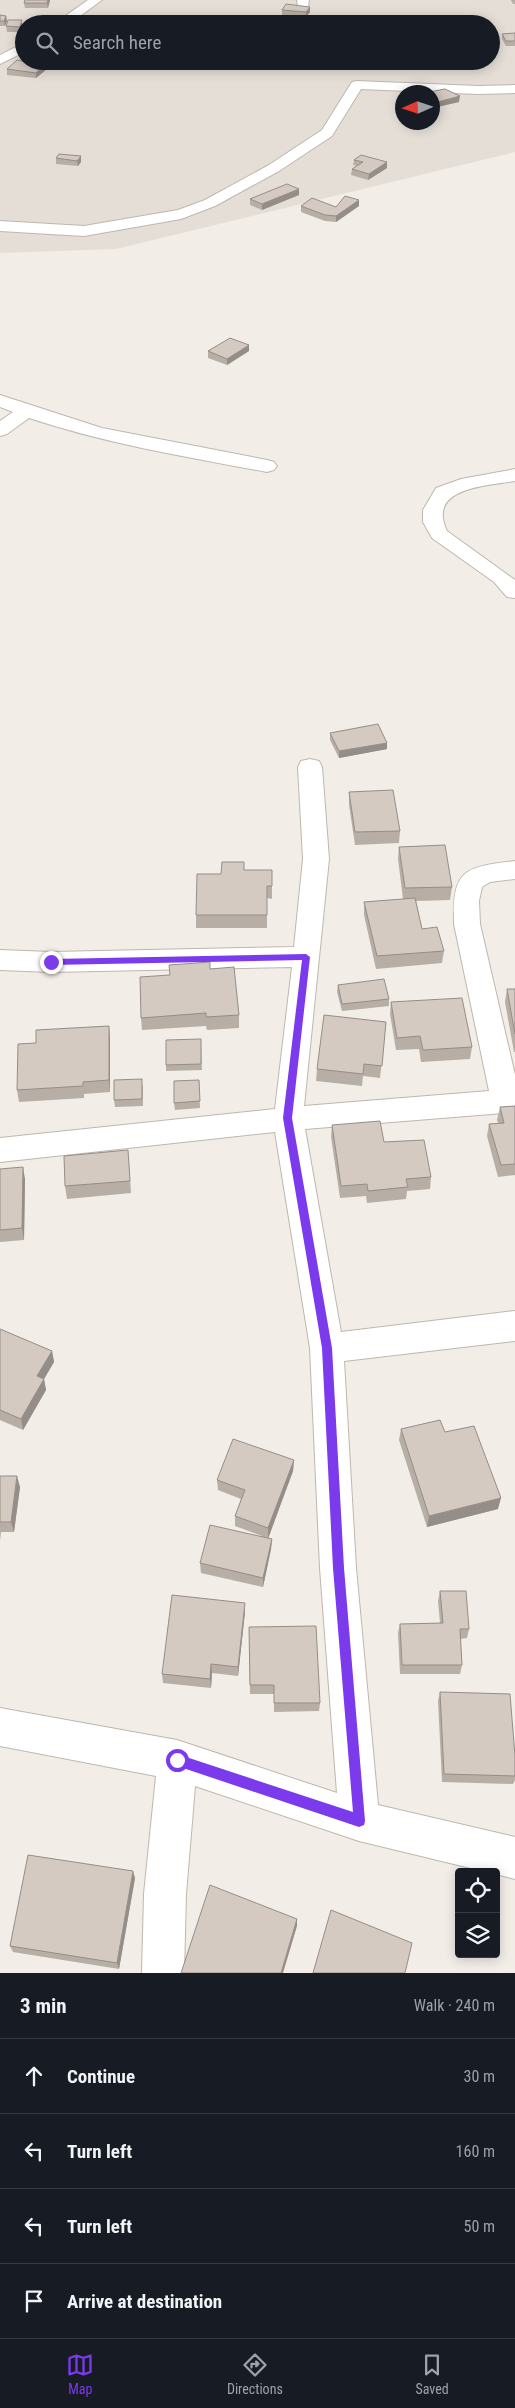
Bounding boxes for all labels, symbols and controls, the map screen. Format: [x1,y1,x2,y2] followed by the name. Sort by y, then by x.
[15,15,500,70] search box
[33,29,61,57] icon: search
[73,31,161,54] text: Search here
[395,85,440,130] north arrow
[40,951,63,974] route end
[166,1749,189,1772] route start
[455,1868,500,1958] map controls
[455,1868,500,1913] button: locate
[455,1913,500,1958] button: layers
[20,1994,67,2018] text: 3 min
[414,1996,495,2015] text: Walk · 240 m
[20,2062,48,2090] icon: ahead
[67,2065,135,2088] text: Continue
[463,2067,495,2086] text: 30 m
[20,2137,48,2165] icon: left
[67,2140,132,2163] text: Turn left
[456,2142,495,2161] text: 160 m
[20,2212,48,2240] icon: left
[67,2215,132,2238] text: Turn left
[463,2217,495,2236] text: 50 m
[20,2287,48,2315] icon: arrive
[67,2290,222,2313] text: Arrive at destination
[66,2351,94,2397] tab: Map
[227,2351,283,2397] tab: Directions
[415,2351,449,2397] tab: Saved

